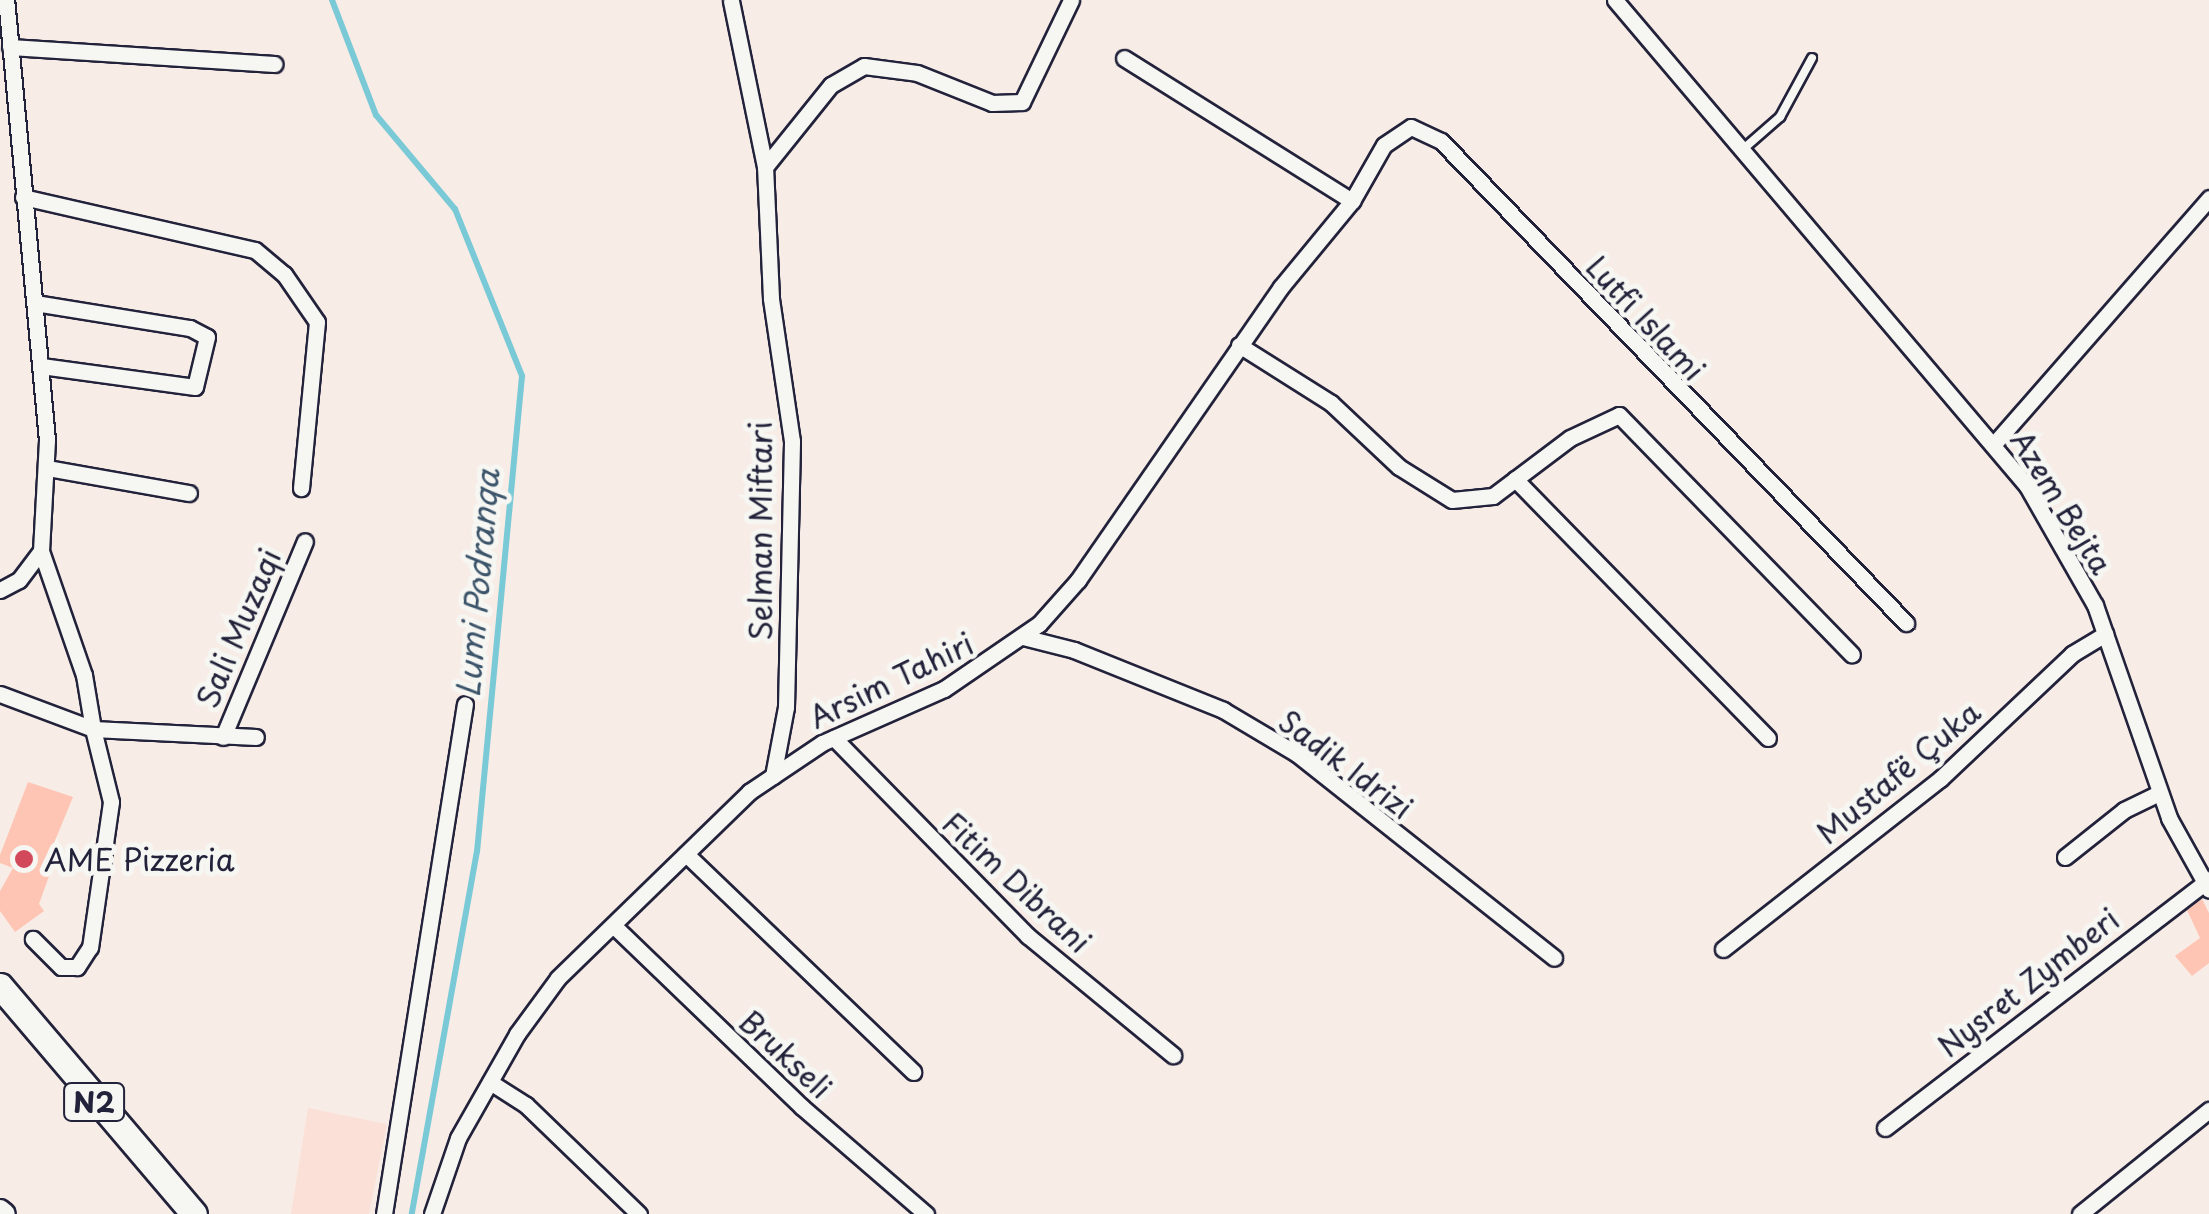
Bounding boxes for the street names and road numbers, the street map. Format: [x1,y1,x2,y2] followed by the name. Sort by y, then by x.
[1579,248,1713,388] street label: Lutfi Islami
[742,423,778,639] street label: Selman Miftari
[2003,423,2121,581] street label: Azem Bejta
[188,543,288,713] street label: Sali Muzaqi
[804,625,978,735] street label: Arsim Tahiri
[1809,693,1987,851] street label: Mustafë Çuka
[1271,701,1421,827] street label: Sadik Idrizi
[936,805,1098,959] street label: Fitim Dibrani
[1930,900,2126,1064] street label: Nysret Zymberi
[732,1002,840,1106] street label: Brukseli
[62,1079,126,1125] road number: N2

